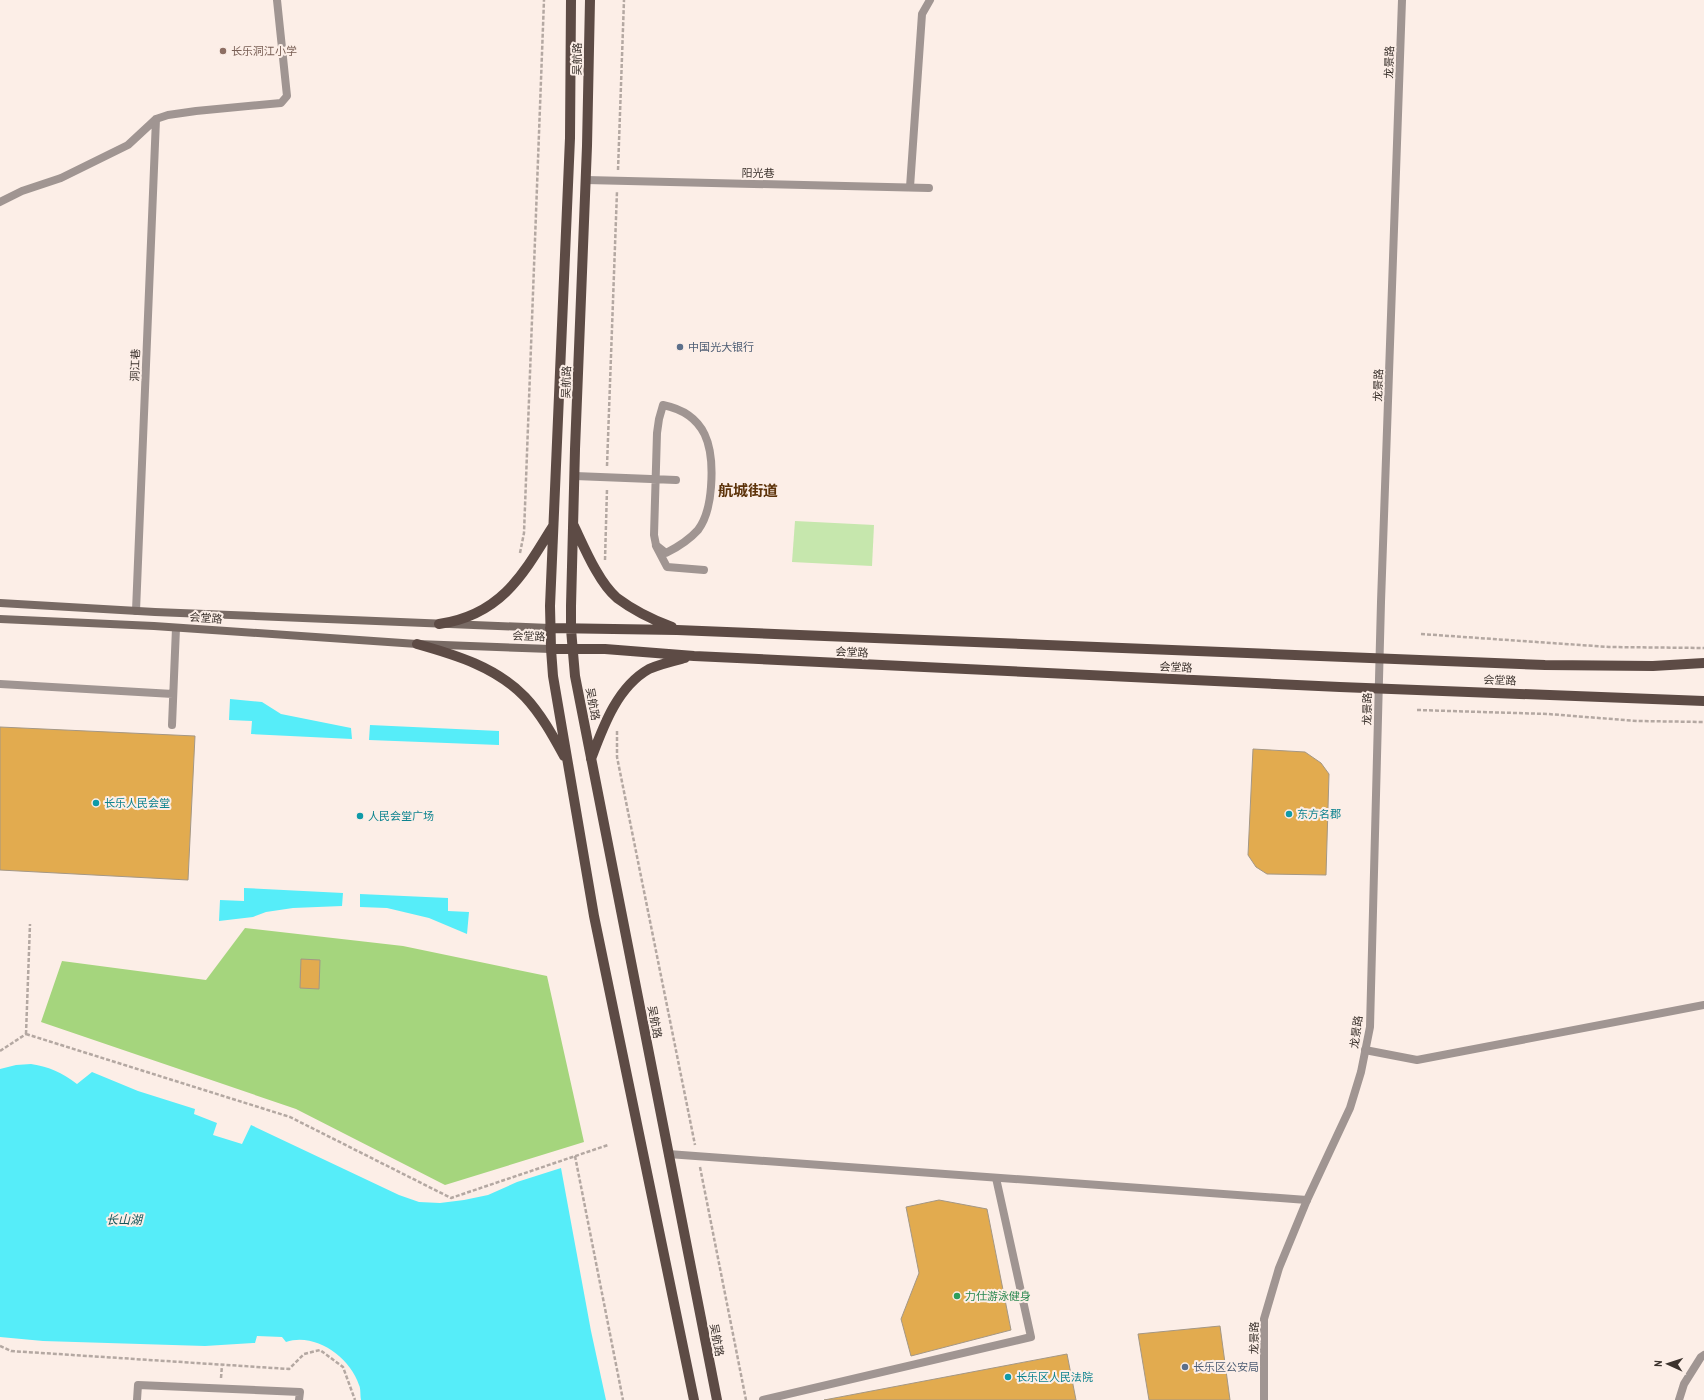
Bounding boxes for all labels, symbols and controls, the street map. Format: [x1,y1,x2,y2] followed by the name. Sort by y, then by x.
[570,42,584,76] street label: 吴航路
[231,44,297,58] place label: 长乐洞江小学
[1381,45,1397,79] street label: 龙景路
[218,46,228,56] marker: 长乐洞江小学
[741,166,775,180] street label: 阳光巷
[688,340,754,354] place label: 中国光大银行
[675,342,685,352] marker: 中国光大银行
[127,348,143,382] street label: 洞江巷
[558,365,574,399] street label: 吴航路
[1370,368,1386,402] street label: 龙景路
[718,480,778,501] district label: 航城街道
[189,610,223,626] street label: 会堂路
[512,628,546,644] street label: 会堂路
[835,644,869,660] street label: 会堂路
[1159,659,1193,675] street label: 会堂路
[1483,672,1517,688] street label: 会堂路
[583,686,603,722] street label: 吴航路
[1360,692,1374,726] street label: 龙景路
[104,796,170,810] place label: 长乐人民会堂
[91,798,101,808] marker: 长乐人民会堂
[1297,807,1341,821] place label: 东方名郡
[368,809,434,823] place label: 人民会堂广场
[1284,809,1294,819] marker: 东方名郡
[355,811,365,821] marker: 人民会堂广场
[645,1004,665,1040] street label: 吴航路
[1347,1015,1365,1049] street label: 龙景路
[106,1212,144,1228] water label: 长山湖
[965,1289,1031,1303] place label: 力仕游泳健身
[952,1291,962,1301] marker: 力仕游泳健身
[1247,1321,1261,1355] street label: 龙景路
[707,1322,727,1358] street label: 吴航路
[1648,1344,1688,1384] north arrow
[1193,1360,1259,1374] place label: 长乐区公安局
[1651,1360,1665,1367] text: N
[1180,1362,1190,1372] marker: 长乐区公安局
[1016,1370,1093,1384] place label: 长乐区人民法院
[1003,1372,1013,1382] marker: 长乐区人民法院

